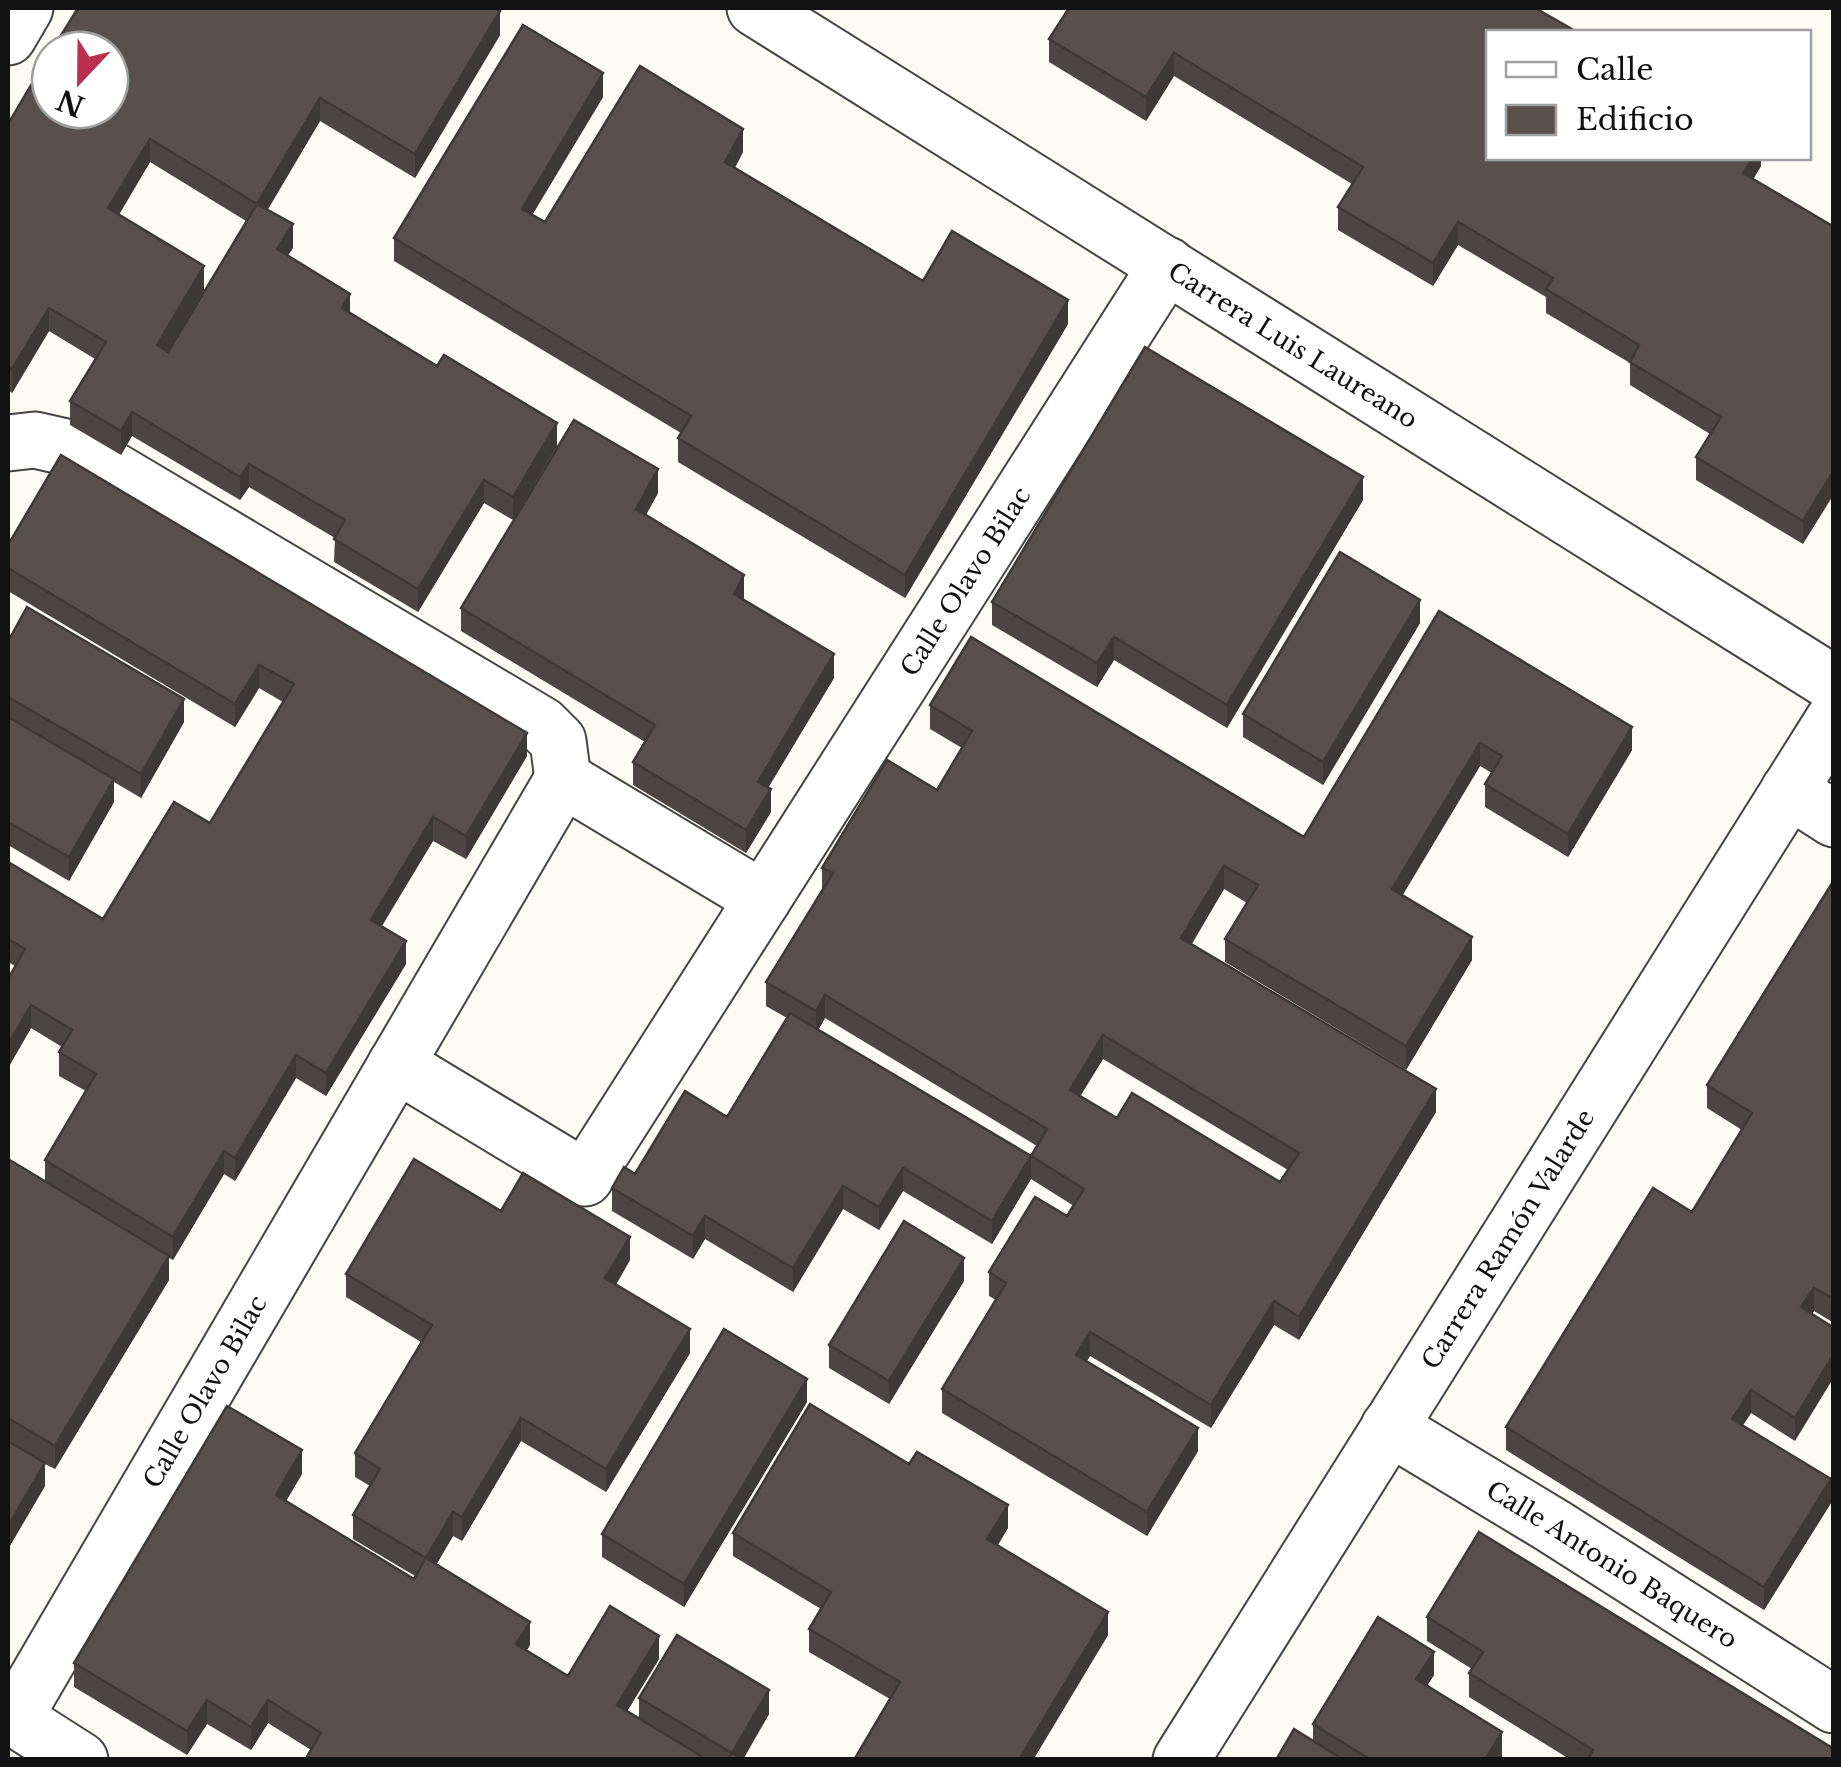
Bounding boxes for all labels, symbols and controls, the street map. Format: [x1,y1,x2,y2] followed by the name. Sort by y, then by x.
[30,30,130,130] north arrow
[1486,30,1811,160] legend
[1576,51,1653,88] text: Calle
[52,82,90,124] text: N
[1576,101,1694,138] text: Edificio
[1163,255,1424,435] street label: Carrera Luis Laureano
[894,481,1037,682] street label: Calle Olavo Bilac
[1415,1103,1601,1375] street label: Carrera Ramón Valarde
[136,1290,273,1494] street label: Calle Olavo Bilac
[1481,1474,1743,1655] street label: Calle Antonio Baquero

